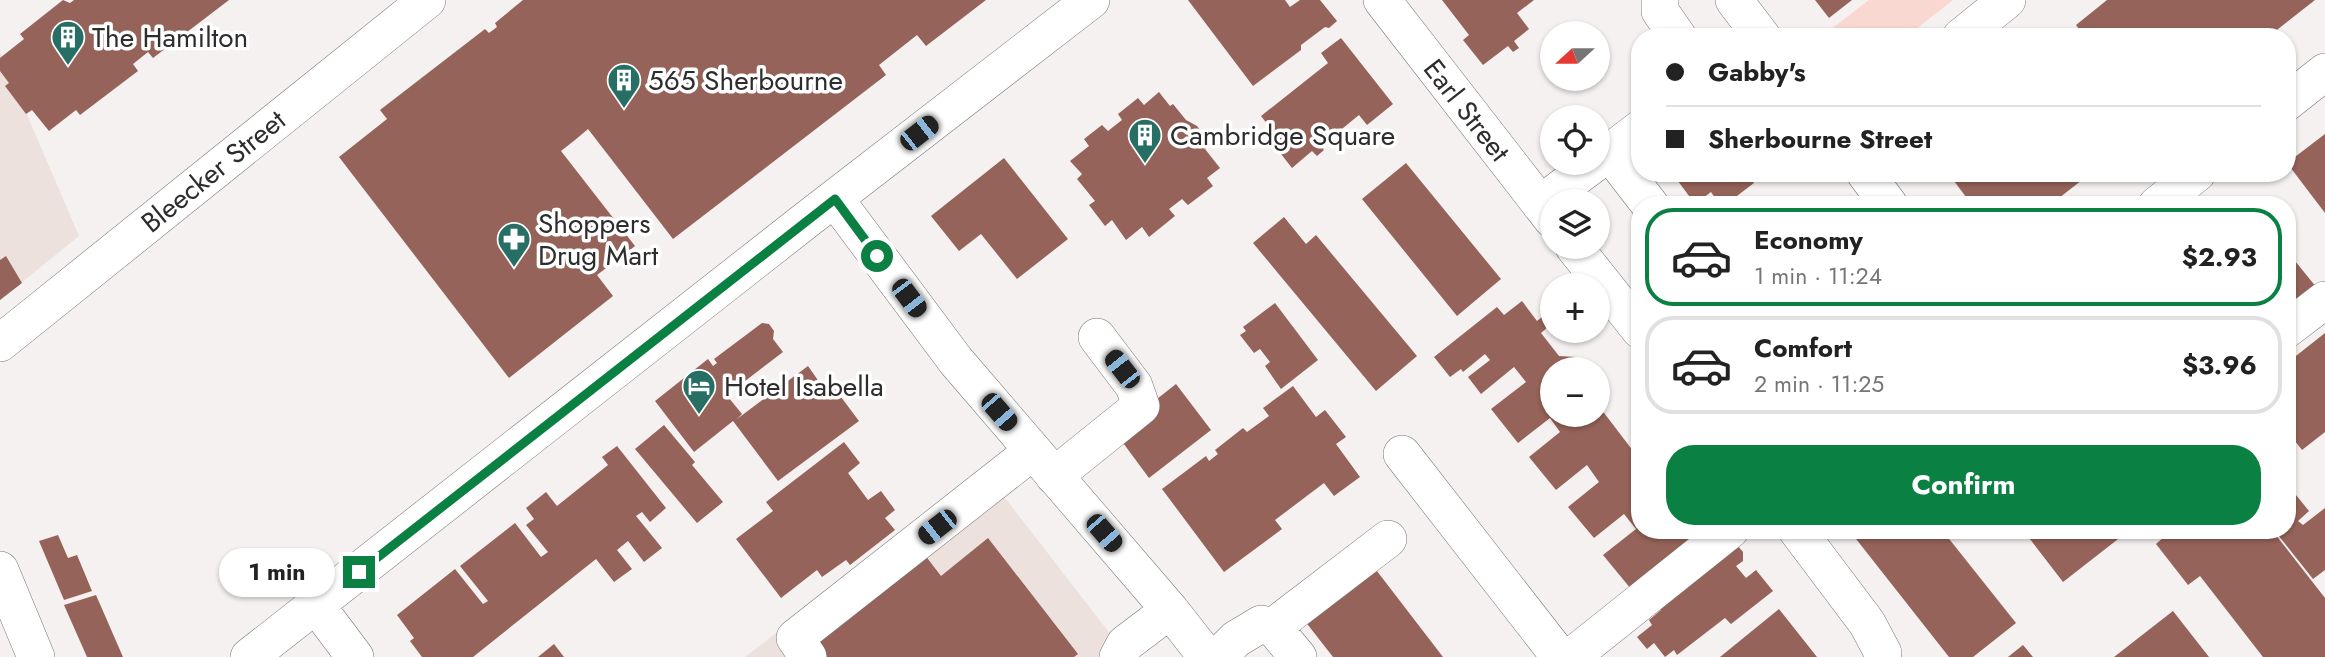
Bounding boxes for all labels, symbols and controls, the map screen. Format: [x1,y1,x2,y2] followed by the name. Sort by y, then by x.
[92,17,248,58] place label: The Hamilton
[49,18,87,67] building icon: The Hamilton
[1540,21,1610,91] north arrow
[1540,21,1610,427] map controls
[1413,50,1520,170] street label: Earl Street
[1708,53,1806,91] text: Gabby's
[648,60,843,101] place label: 565 Sherbourne
[605,61,643,110] building icon: 565 Sherbourne
[132,100,295,243] street label: Bleecker Street
[1540,105,1610,175] button: locate
[896,112,943,154] car
[1170,115,1395,156] place label: Cambridge Square
[1126,116,1164,165] building icon: Cambridge Square
[1708,120,1932,158] text: Sherbourne Street
[1540,189,1610,259] button: layers
[538,203,658,276] place label: Shoppers Drug Mart
[495,220,533,269] pharmacy icon: Shoppers Drug Mart
[1754,221,1863,259] text: Economy
[1670,226,1733,289] icon: car
[2182,238,2257,276] text: $2.93
[861,240,893,272] route start
[1754,259,1882,293] text: 1 min · 11:24
[1540,273,1610,343] button: +
[888,275,931,321] car
[1754,329,1852,367] text: Comfort
[1670,334,1733,397] icon: car
[1101,346,1144,392] car
[2182,346,2257,384] text: $3.96
[1540,357,1610,427] button: −
[724,366,884,407] place label: Hotel Isabella
[680,367,718,416] hotel icon: Hotel Isabella
[1754,367,1884,401] text: 2 min · 11:25
[978,389,1021,435] car
[1666,445,2261,525] button: Confirm
[914,506,961,548] car
[1083,510,1126,556] car
[219,548,334,596] callout: 1 min
[248,555,306,589] text: 1 min
[343,556,375,588] route end

